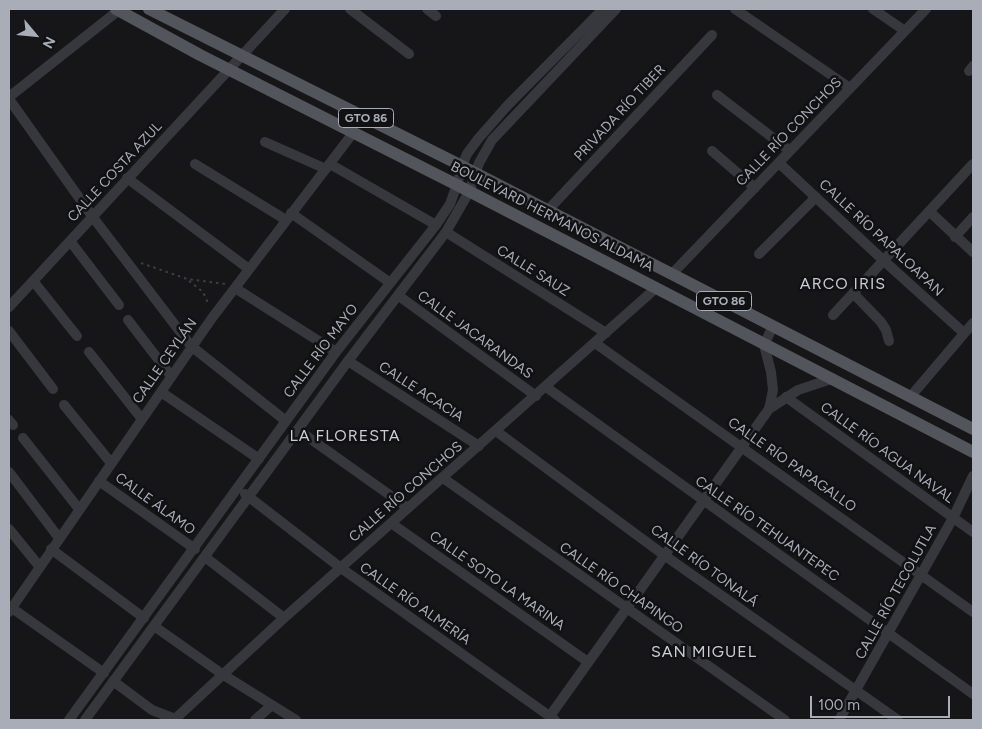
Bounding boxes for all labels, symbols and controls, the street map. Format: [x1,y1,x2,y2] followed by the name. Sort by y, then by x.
[10,10,60,60] north arrow
[39,33,59,51] text: N
[571,61,669,165] street label: PRIVADA RÍO TIBER
[733,74,845,190] street label: CALLE RÍO CONCHOS
[338,109,394,128] road number: GTO 86
[64,118,166,226] street label: CALLE COSTA AZUL
[448,158,656,276] street label: BOULEVARD HERMANOS ALDAMA
[815,176,947,300] street label: CALLE RÍO PAPALOAPAN
[493,242,573,300] street label: CALLE SAUZ
[799,274,887,294] district label: ARCO IRIS
[414,287,536,383] street label: CALLE JACARANDAS
[696,292,752,310] road number: GTO 86
[280,301,362,401] street label: CALLE RÍO MAYO
[129,315,201,407] street label: CALLE CEYLÁN
[375,358,467,426] street label: CALLE ACACIA
[817,399,957,507] street label: CALLE RÍO AGUA NAVAL
[725,414,859,516] street label: CALLE RÍO PAPAGALLO
[288,426,402,446] district label: LA FLORESTA
[346,438,466,546] street label: CALLE RÍO CONCHOS
[112,469,198,539] street label: CALLE ÁLAMO
[692,473,842,585] street label: CALLE RÍO TEHUANTEPEC
[647,521,761,611] street label: CALLE RÍO TONALÁ
[852,522,940,662] street label: CALLE RÍO TECOLUTLA
[426,528,568,634] street label: CALLE SOTO LA MARINA
[556,539,686,637] street label: CALLE RÍO CHAPINGO
[356,559,474,649] street label: CALLE RÍO ALMERÍA
[650,642,758,662] district label: SAN MIGUEL
[812,686,952,718] scale bar
[818,696,860,714] text: 100 m

